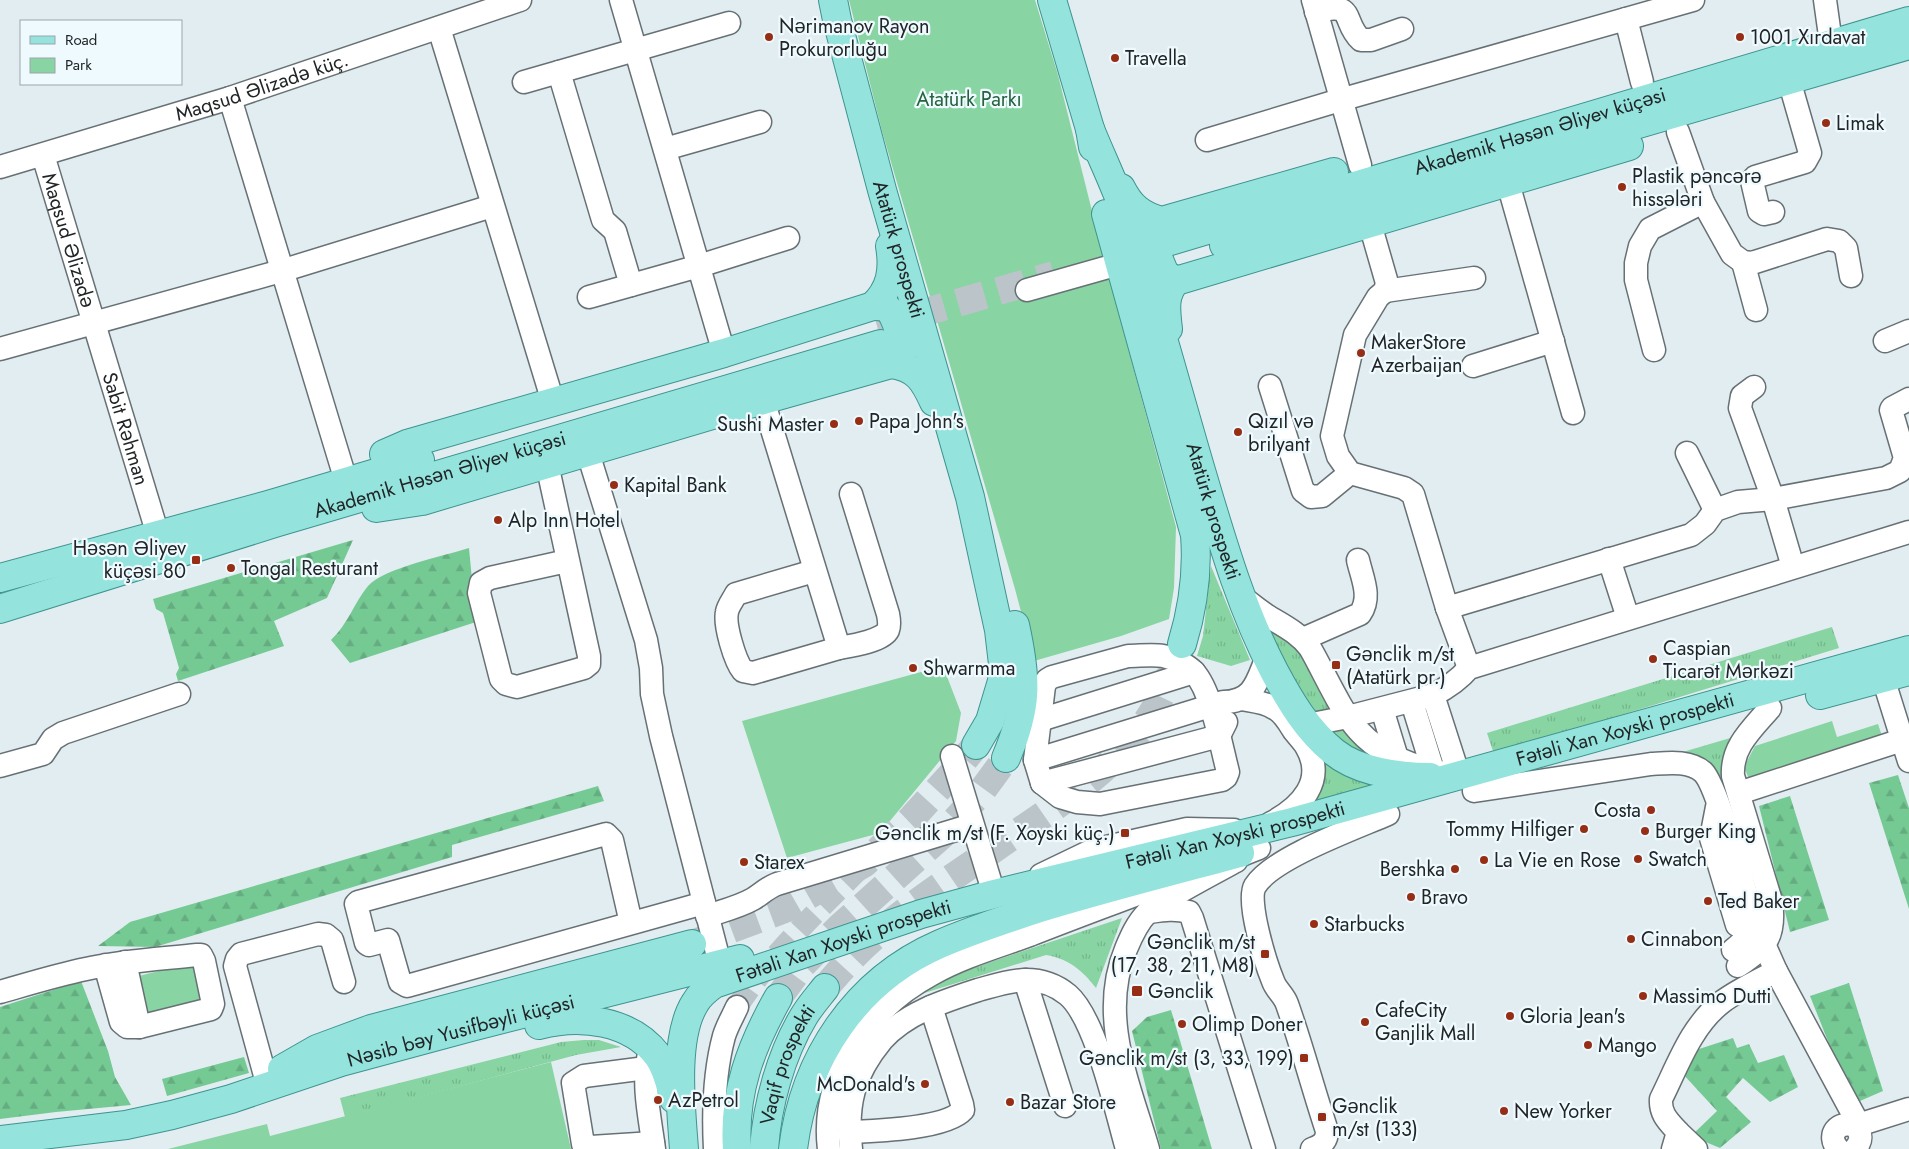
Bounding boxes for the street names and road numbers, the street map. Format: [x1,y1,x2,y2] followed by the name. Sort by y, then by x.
[172,45,352,128] street label: Maqsud Əlizadə küç.
[1410,80,1669,182] street label: Akademik Həsən Əliyev küçəsi
[35,169,103,311] street label: Maqsud Əlizadə
[866,177,933,322] street label: Atatürk prospekti
[95,369,157,489] street label: Sabit Rəhman
[310,423,569,525] street label: Akademik Həsən Əliyev küçəsi
[1179,439,1249,584] street label: Atatürk prospekti
[1512,685,1738,773] street label: Fətəli Xan Xoyski prospekti
[1122,793,1348,876] street label: Fətəli Xan Xoyski prospekti
[732,892,954,990] street label: Fətəli Xan Xoyski prospekti
[344,987,578,1074] street label: Nəsib bəy Yusifbəyli küçəsi
[752,998,822,1127] street label: Vaqif prospekti

